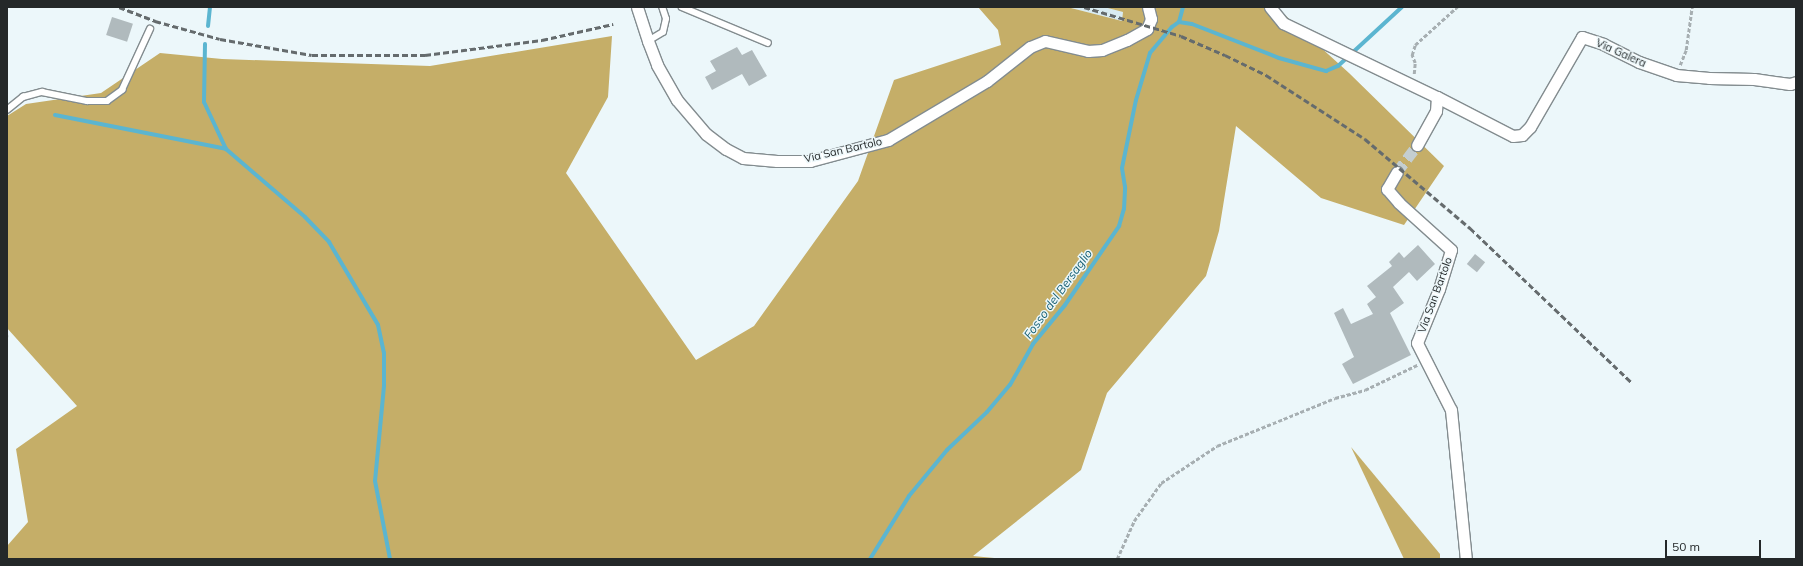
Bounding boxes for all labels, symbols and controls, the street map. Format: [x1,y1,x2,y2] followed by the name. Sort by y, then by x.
[1594,36,1648,70] street label: Via Galera
[803,135,883,165] street label: Via San Bartolo
[1021,247,1095,341] water label: Fosso del Bersaglio
[1415,255,1455,335] street label: Via San Bartolo
[1667,532,1763,558] scale bar
[1672,539,1700,554] text: 50 m

